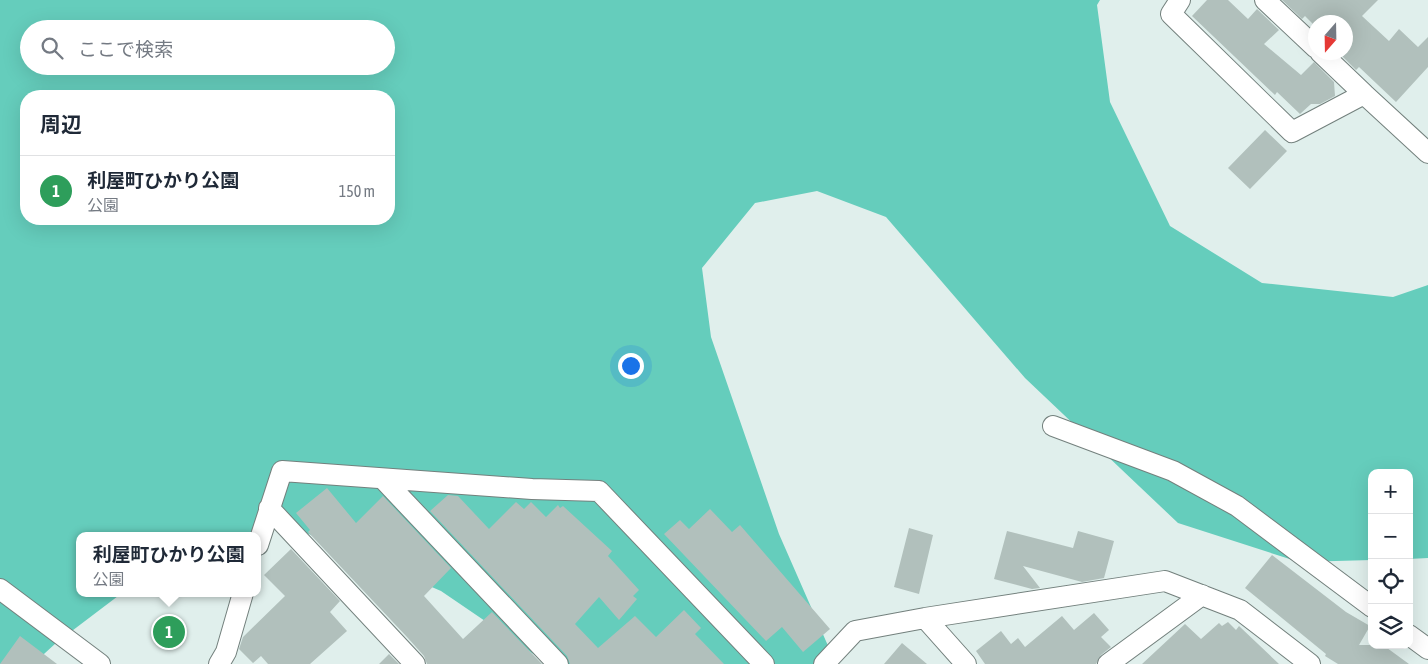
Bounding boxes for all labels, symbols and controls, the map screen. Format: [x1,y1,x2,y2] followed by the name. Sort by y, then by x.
[1308,15,1353,60] north arrow
[20,20,395,75] search box
[38,34,66,62] icon: search
[78,38,173,60] text: ここで検索
[40,112,82,136] text: 周辺
[87,169,239,191] text: 利屋町ひかり公園
[52,182,60,200] text: 1
[339,182,375,200] text: 150 m
[87,196,119,214] text: 公園
[618,353,644,379] your location
[1368,469,1413,649] map controls
[1368,469,1413,514] button: +
[1368,514,1413,559] button: −
[76,532,261,597] popup
[92,543,245,565] text: 利屋町ひかり公園
[1368,559,1413,604] button: locate
[92,570,125,588] text: 公園
[1368,604,1413,649] button: layers
[153,613,185,651] pin: 1

